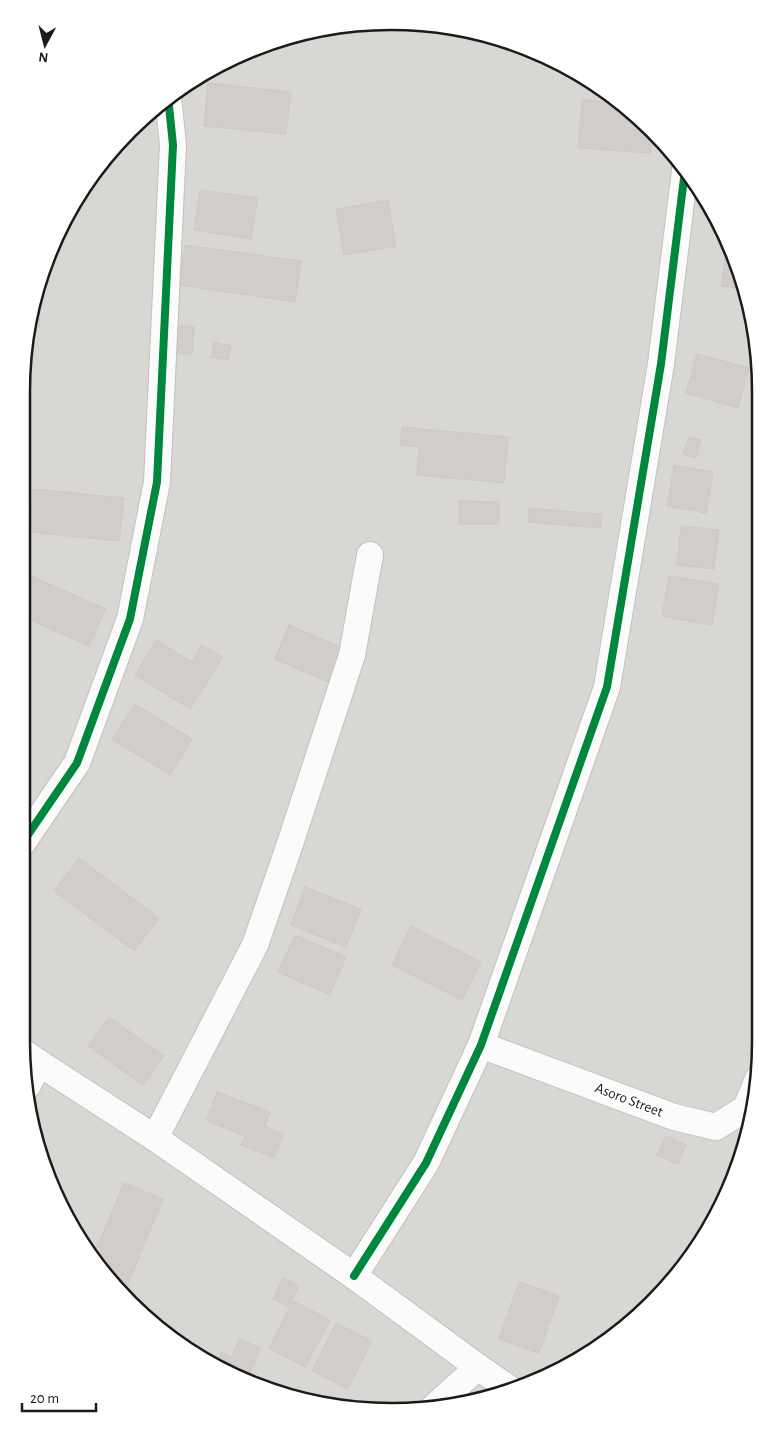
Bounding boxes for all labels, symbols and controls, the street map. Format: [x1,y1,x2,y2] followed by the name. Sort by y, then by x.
[20,20,70,70] north arrow
[38,49,49,64] text: N
[593,1080,665,1120] street label: Asoro Street
[22,1380,96,1412] scale bar
[30,1391,59,1406] text: 20 m

